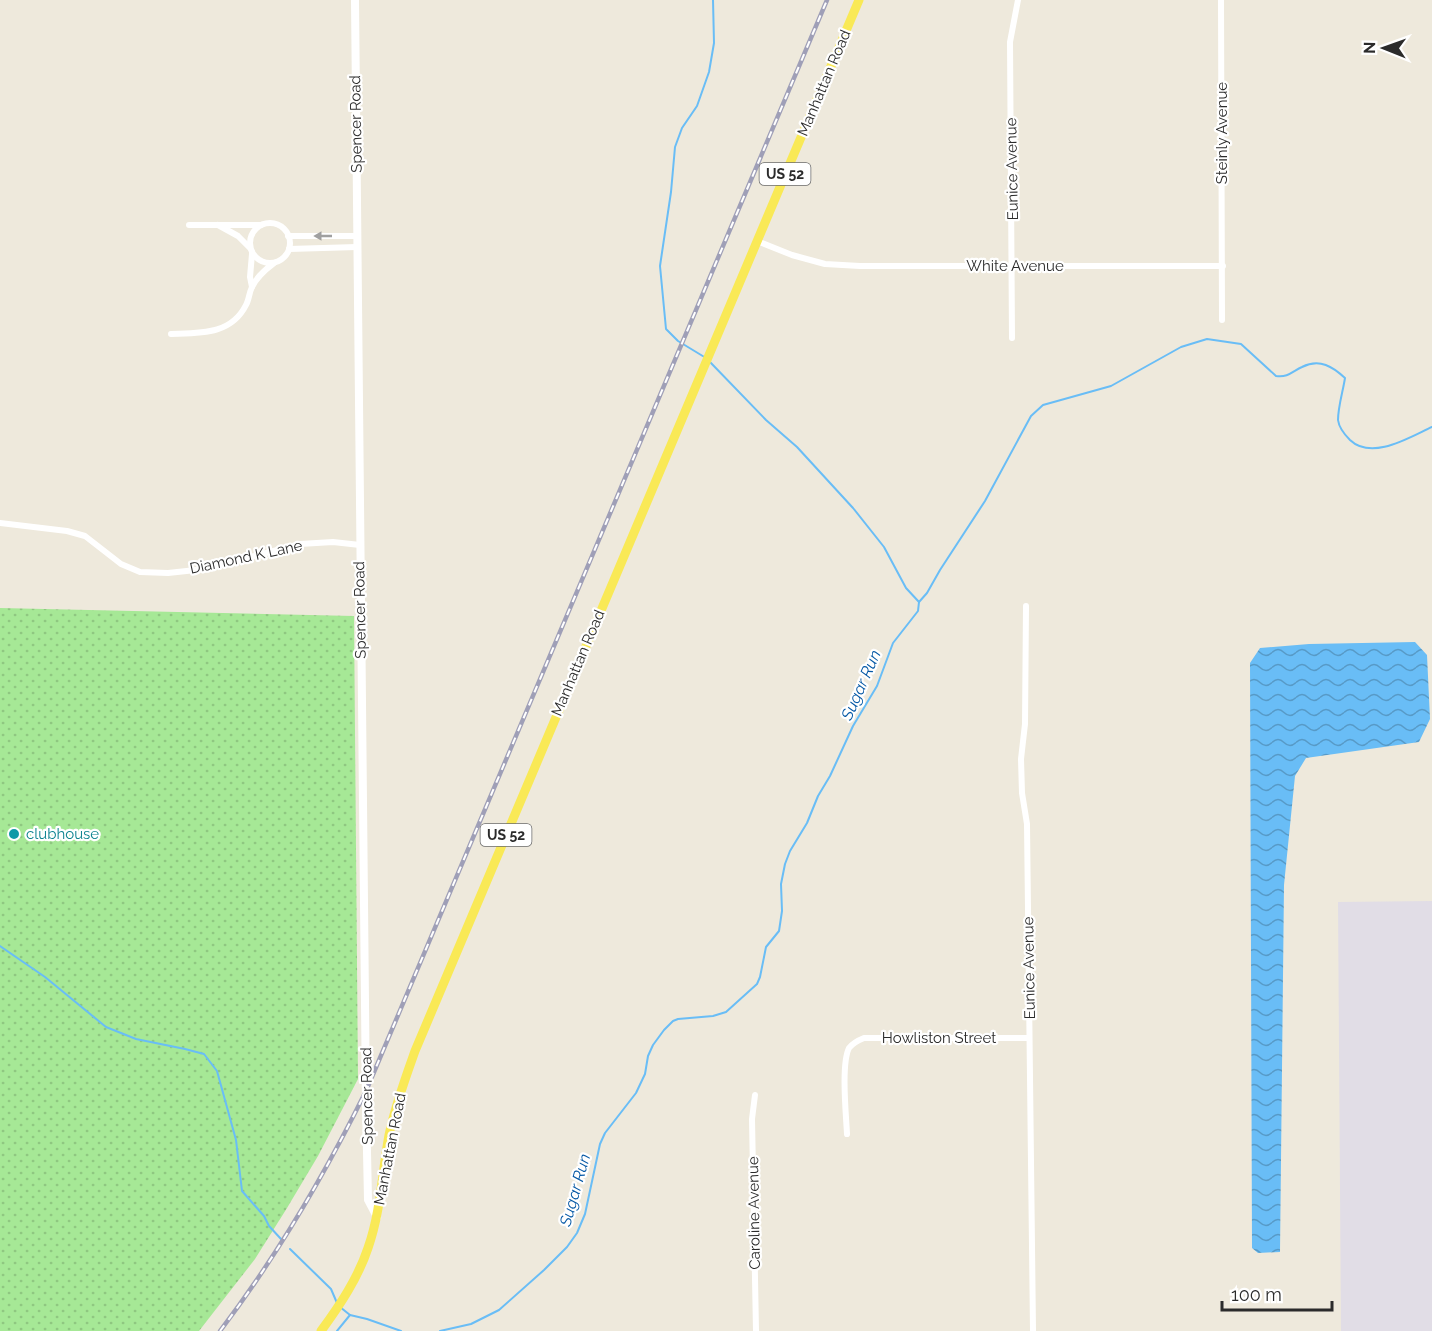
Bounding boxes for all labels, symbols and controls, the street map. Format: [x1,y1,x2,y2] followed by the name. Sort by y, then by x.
[1354,18,1414,78] north arrow
[794,27,854,139] street label: Manhattan Road
[1360,41,1379,54] text: N
[346,75,366,173] street label: Spencer Road
[1213,82,1231,184] street label: Steinly Avenue
[1002,117,1022,221] street label: Eunice Avenue
[760,163,810,185] road number: US 52
[313,231,332,241] one-way arrow
[966,257,1064,275] street label: White Avenue
[188,536,304,578] street label: Diamond K Lane
[350,561,370,659] street label: Spencer Road
[548,607,608,719] street label: Manhattan Road
[837,647,885,724] water label: Sugar Run
[480,824,532,846] road number: US 52
[26,825,99,843] place label: clubhouse
[7,827,21,841] marker: clubhouse
[1019,916,1039,1020] street label: Eunice Avenue
[882,1029,996,1047] street label: Howliston Street
[357,1047,377,1145] street label: Spencer Road
[370,1092,410,1206] street label: Manhattan Road
[555,1151,594,1229] water label: Sugar Run
[744,1156,764,1270] street label: Caroline Avenue
[1222,1274,1332,1312] scale bar
[1231,1284,1282,1305] text: 100 m

